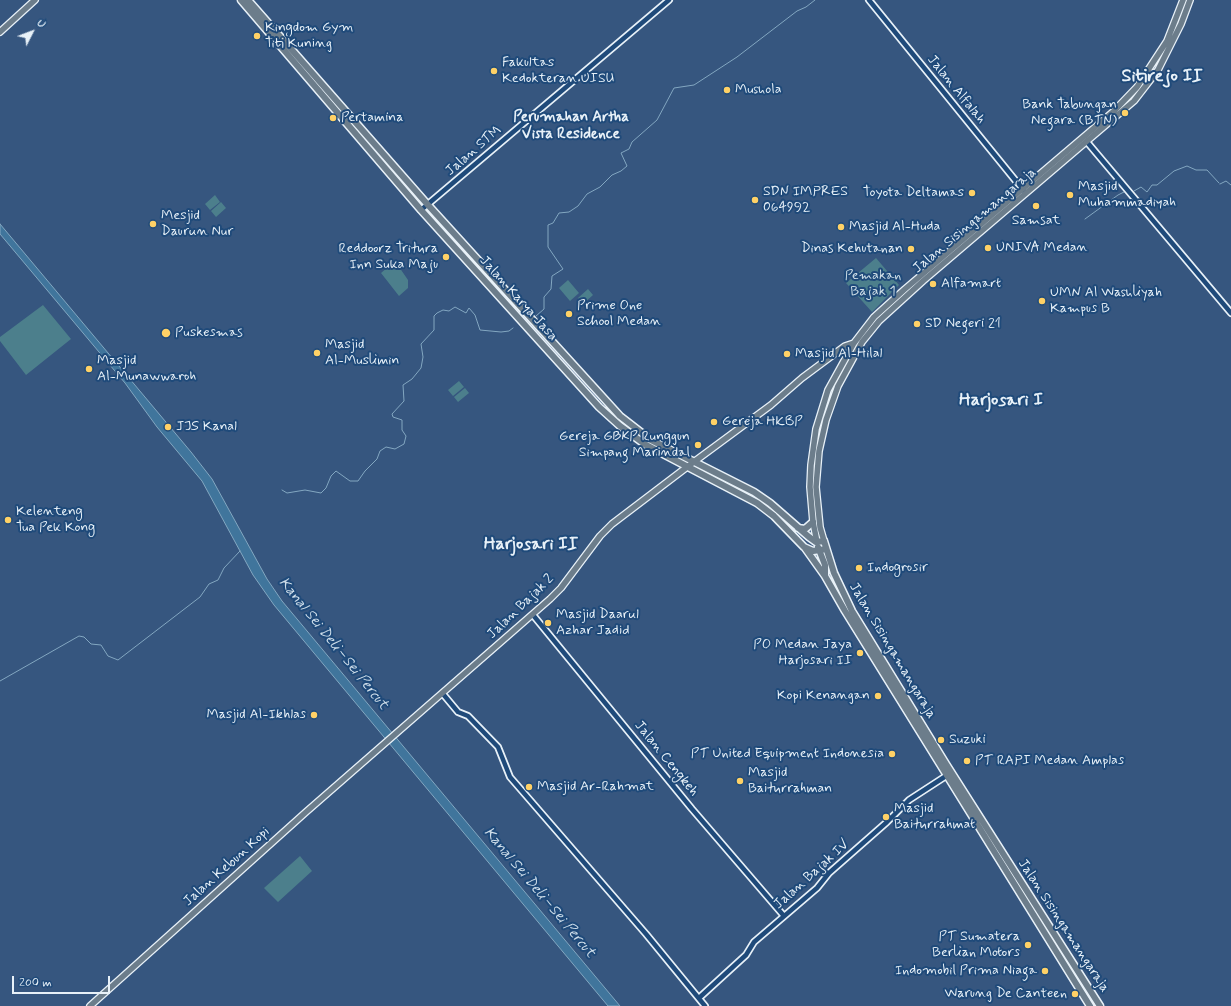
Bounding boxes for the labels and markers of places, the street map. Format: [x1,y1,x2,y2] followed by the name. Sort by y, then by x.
[265,20,354,52] place label: Kingdom Gym Titi Kuning
[252,31,262,41] marker: Kingdom Gym Titi Kuning
[502,55,614,88] place label: Fakultas Kedokteran UISU
[489,66,499,76] marker: Fakultas Kedokteran UISU
[735,82,782,98] place label: Mushola
[722,85,732,95] marker: Mushola
[1022,97,1117,130] place label: Bank Tabungan Negara (BTN)
[1120,108,1130,118] marker: Bank Tabungan Negara (BTN)
[341,110,403,126] place label: Pertamina
[328,113,338,123] marker: Pertamina
[1078,179,1176,212] place label: Masjid Muhammadiyah
[763,184,848,216] place label: SDN IMPRES 064992
[863,185,964,201] place label: Toyota Deltamas
[967,188,977,198] marker: Toyota Deltamas
[1065,190,1075,200] marker: Masjid Muhammadiyah
[750,195,760,205] marker: SDN IMPRES 064992
[1031,201,1041,211] marker: Samsat
[161,208,233,240] place label: Mesjid Daurun Nur
[1012,213,1060,229] place label: Samsat
[148,219,158,229] marker: Mesjid Daurun Nur
[849,219,940,235] place label: Masjid Al-Huda
[836,222,846,232] marker: Masjid Al-Huda
[996,240,1088,256] place label: UNIVA Medan
[338,241,438,274] place label: Reddoorz Tritura Inn Suka Maju
[801,241,903,257] place label: Dinas Kehutanan
[983,243,993,253] marker: UNIVA Medan
[906,244,916,254] marker: Dinas Kehutanan
[441,252,451,262] marker: Reddoorz Tritura Inn Suka Maju
[941,276,1001,292] place label: Alfamart
[928,279,938,289] marker: Alfamart
[1050,285,1162,318] place label: UMN Al Washliyah Kampus B
[1037,296,1047,306] marker: UMN Al Washliyah Kampus B
[577,298,661,330] place label: Prime One School Medan
[564,309,574,319] marker: Prime One School Medan
[925,316,1001,332] place label: SD Negeri 21
[912,319,922,329] marker: SD Negeri 21
[175,325,243,341] place label: Puskesmas
[160,327,172,339] marker: Puskesmas
[325,337,399,370] place label: Masjid Al-Muslimin
[795,346,882,362] place label: Masjid Al-Hilal
[312,348,322,358] marker: Masjid Al-Muslimin
[782,349,792,359] marker: Masjid Al-Hilal
[97,353,196,386] place label: Masjid Al-Munawwaroh
[84,364,94,374] marker: Masjid Al-Munawwaroh
[722,414,803,430] place label: Gereja HKBP
[709,417,719,427] marker: Gereja HKBP
[176,419,237,435] place label: JJS Kanal
[163,422,173,432] marker: JJS Kanal
[559,429,690,462] place label: Gereja GBKP Runggun Simpang Marindal
[693,440,703,450] marker: Gereja GBKP Runggun Simpang Marindal
[16,504,95,536] place label: Kelenteng Tua Pek Kong
[3,515,13,525] marker: Kelenteng Tua Pek Kong
[867,560,928,576] place label: Indogrosir
[854,563,864,573] marker: Indogrosir
[556,607,639,640] place label: Masjid Daarul Azhar Jadid
[543,618,553,628] marker: Masjid Daarul Azhar Jadid
[753,637,852,670] place label: PO Medan Jaya Harjosari II
[855,648,865,658] marker: PO Medan Jaya Harjosari II
[777,688,870,704] place label: Kopi Kenangan
[873,691,883,701] marker: Kopi Kenangan
[206,707,306,723] place label: Masjid Al-Ikhlas
[309,710,319,720] marker: Masjid Al-Ikhlas
[949,732,986,748] place label: Suzuki
[936,735,946,745] marker: Suzuki
[691,746,884,762] place label: PT United Equipment Indonesia
[887,749,897,759] marker: PT United Equipment Indonesia
[975,753,1124,769] place label: PT RAPI Medan Amplas
[962,756,972,766] marker: PT RAPI Medan Amplas
[748,765,832,798] place label: Masjid Baiturrahman
[735,776,745,786] marker: Masjid Baiturrahman
[537,779,654,795] place label: Masjid Ar-Rahmat
[524,782,534,792] marker: Masjid Ar-Rahmat
[894,801,975,834] place label: Masjid Baiturrahmat
[881,812,891,822] marker: Masjid Baiturrahmat
[932,929,1020,962] place label: PT Sumatera Berlian Motors
[1023,940,1033,950] marker: PT Sumatera Berlian Motors
[895,963,1037,979] place label: Indomobil Prima Niaga
[1040,966,1050,976] marker: Indomobil Prima Niaga
[945,986,1067,1002] place label: Warung De Canteen
[1070,989,1080,999] marker: Warung De Canteen

